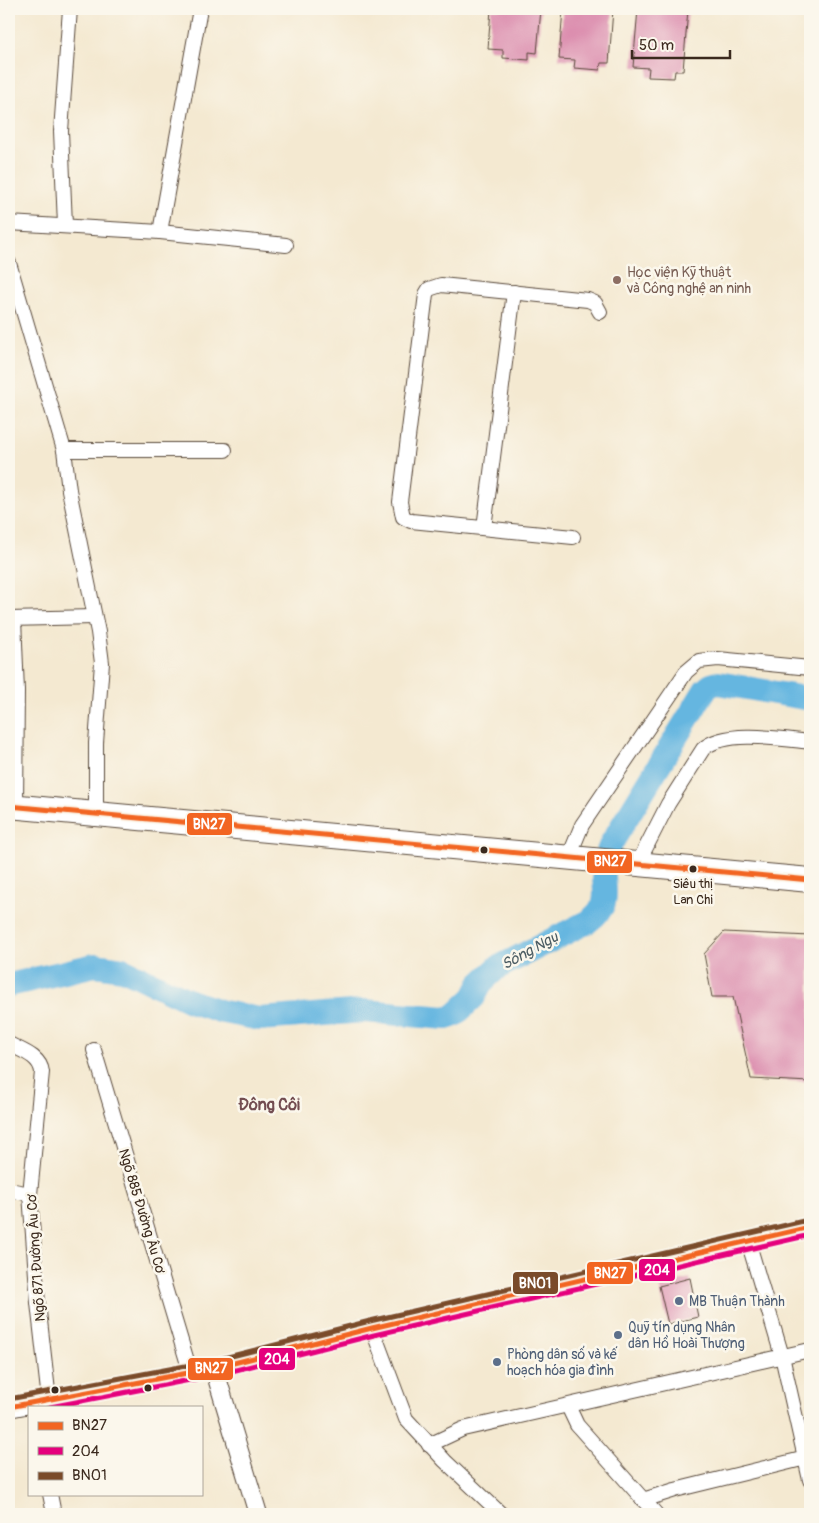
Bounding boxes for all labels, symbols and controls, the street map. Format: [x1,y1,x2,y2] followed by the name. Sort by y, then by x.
[632,28,729,60] scale bar
[639,36,674,55] text: 50 m
[626,264,751,297] place label: Học viện Kỹ thuật và Công nghệ an ninh
[611,274,623,286] marker: Học viện Kỹ thuật và Công nghệ an ninh
[186,812,233,836] line badge: BN27
[193,816,226,833] text: BN27
[479,845,489,855] unlabelled marker
[586,850,633,874] line badge: BN27
[594,853,627,870] text: BN27
[688,864,698,874] marker: Siêu thị Lan Chi
[673,876,713,908] place label: Siêu thị Lan Chi
[499,927,563,974] water label: Sông Ngụ
[238,1095,300,1115] district label: Đông Côi
[115,1147,169,1277] street label: Ngõ 885 Đường Âu Cơ
[23,1192,49,1322] street label: Ngõ 871 Đường Âu Cơ
[638,1258,676,1282] line badge: 204
[586,1261,634,1285] line badge: BN27
[644,1262,671,1279] text: 204
[594,1265,627,1282] text: BN27
[512,1271,559,1295] line badge: BN01
[519,1275,551,1292] text: BN01
[689,1293,785,1310] place label: MB Thuận Thành
[673,1295,685,1307] marker: MB Thuận Thành
[628,1319,745,1352] place label: Quỹ tín dụng Nhân dân Hồ Hoài Thượng
[612,1329,624,1341] marker: Quỹ tín dụng Nhân dân Hồ Hoài Thượng
[507,1345,618,1379] place label: Phòng dân số và kế hoạch hóa gia đình
[258,1347,296,1371] line badge: 204
[264,1351,291,1368] text: 204
[491,1356,503,1368] marker: Phòng dân số và kế hoạch hóa gia đình
[187,1357,234,1381] line badge: BN27
[195,1360,228,1377] text: BN27
[143,1383,153,1393] unlabelled marker
[50,1385,60,1395] unlabelled marker
[28,1406,202,1496] legend
[72,1416,107,1435] text: BN27
[72,1442,100,1461] text: 204
[72,1466,107,1485] text: BN01

